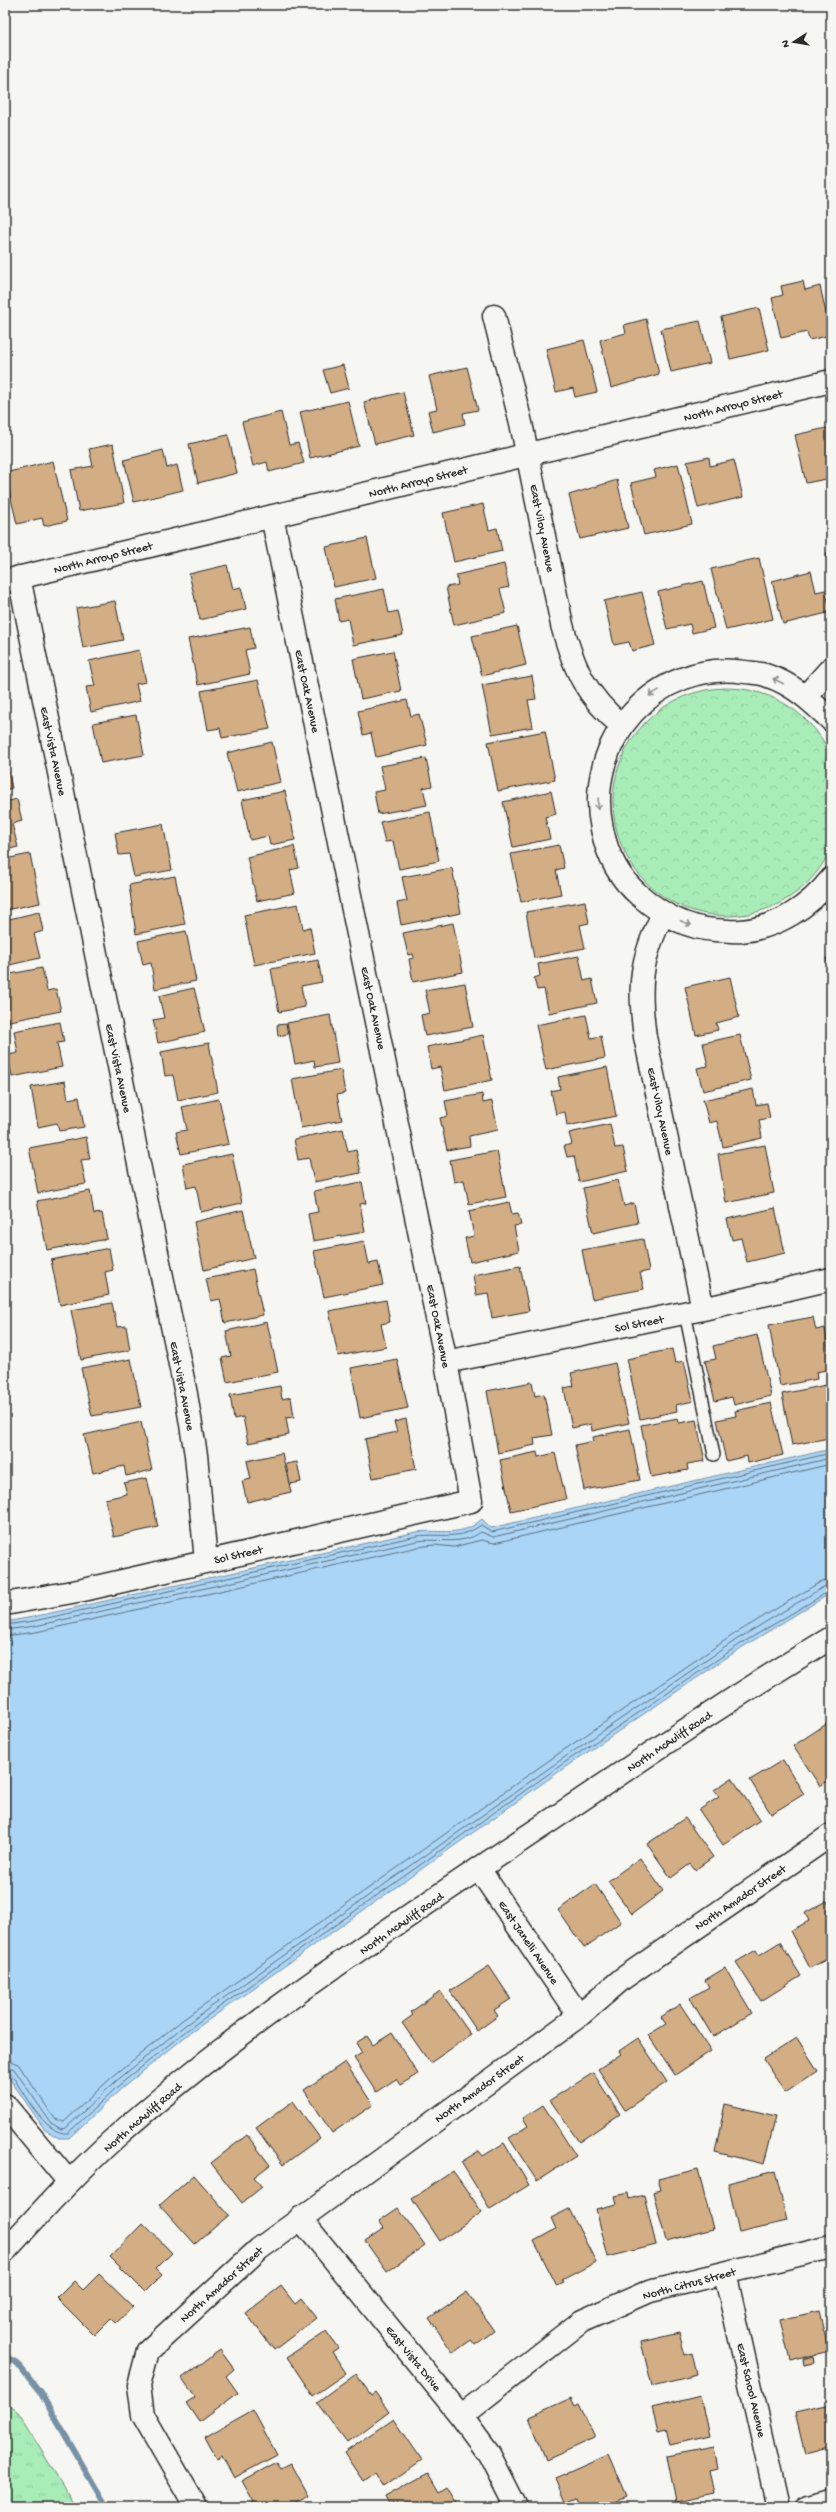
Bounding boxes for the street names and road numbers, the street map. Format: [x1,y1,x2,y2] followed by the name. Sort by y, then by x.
[683,388,785,426] street label: North Arroyo Street
[368,464,470,502] street label: North Arroyo Street
[526,483,557,574] street label: East Viloy Avenue
[53,540,155,578] street label: North Arroyo Street
[290,649,322,735] street label: East Oak Avenue
[36,706,68,798] street label: East Vista Avenue
[356,966,388,1052] street label: East Oak Avenue
[101,1023,133,1115] street label: East Vista Avenue
[643,1066,675,1157] street label: East Viloy Avenue
[422,1284,452,1370] street label: East Oak Avenue
[614,1313,666,1337] street label: Sol Street
[166,1341,197,1433] street label: East Vista Avenue
[213,1543,265,1568] street label: Sol Street
[625,1709,716,1776] street label: North McAuliff Road
[693,1862,790,1934] street label: North Amador Street
[357,1890,448,1959] street label: North McAuliff Road
[494,1899,561,1988] street label: East Janelli Avenue
[433,2052,529,2127] street label: North Amador Street
[101,2080,186,2156] street label: North McAuliff Road
[178,2244,268,2327] street label: North Amador Street
[642,2266,739,2304] street label: North Citrus Street
[382,2324,444,2396] street label: East Vista Drive
[732,2342,768,2440] street label: East School Avenue

